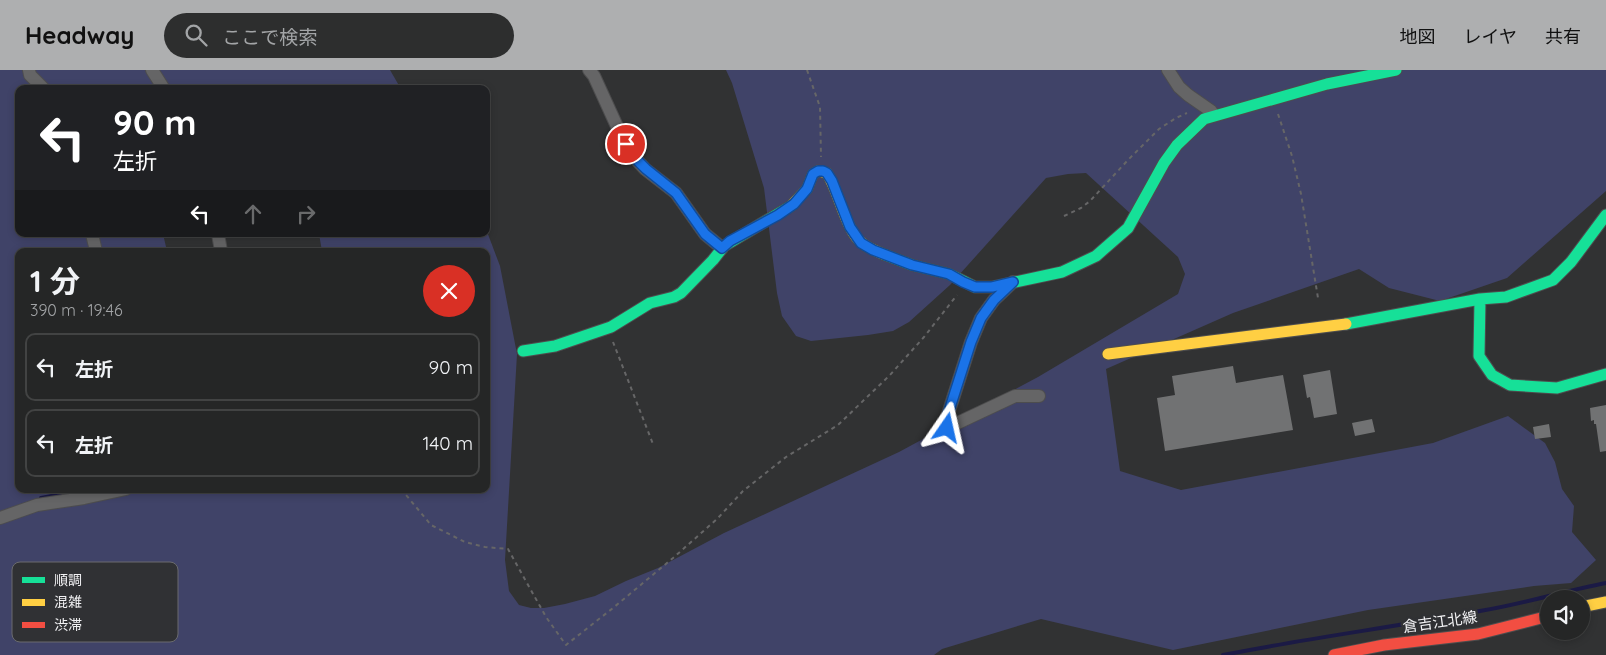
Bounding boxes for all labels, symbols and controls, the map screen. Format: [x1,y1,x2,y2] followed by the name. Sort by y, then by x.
[164,13,514,58] search box
[25,20,134,50] text: Headway
[182,21,210,49] icon: search
[222,25,317,49] text: ここで検索
[1400,25,1436,48] text: 地図
[1464,25,1517,48] text: レイヤ
[1545,25,1581,48] text: 共有
[113,100,196,144] text: 90 m
[30,105,95,170] icon: left
[605,123,647,165] pin
[612,130,640,158] icon: arrive
[113,147,157,175] text: 左折
[186,200,214,228] icon: left
[239,200,267,228] icon: ahead
[292,200,320,228] icon: right
[30,262,80,300] text: 1 分
[423,265,475,317] button: close
[30,300,123,320] text: 390 m · 19:46
[32,353,60,381] icon: left
[429,355,473,379] text: 90 m
[75,357,113,381] text: 左折
[920,401,972,453] position arrow
[32,429,60,457] icon: left
[422,431,473,455] text: 140 m
[75,433,113,457] text: 左折
[12,562,178,642] legend
[54,571,82,589] text: 順調
[1540,590,1590,640] map controls
[1540,590,1590,640] button: sound
[54,593,82,611] text: 混雑
[1401,607,1478,636] street label: 倉吉江北線
[54,616,82,634] text: 渋滞

